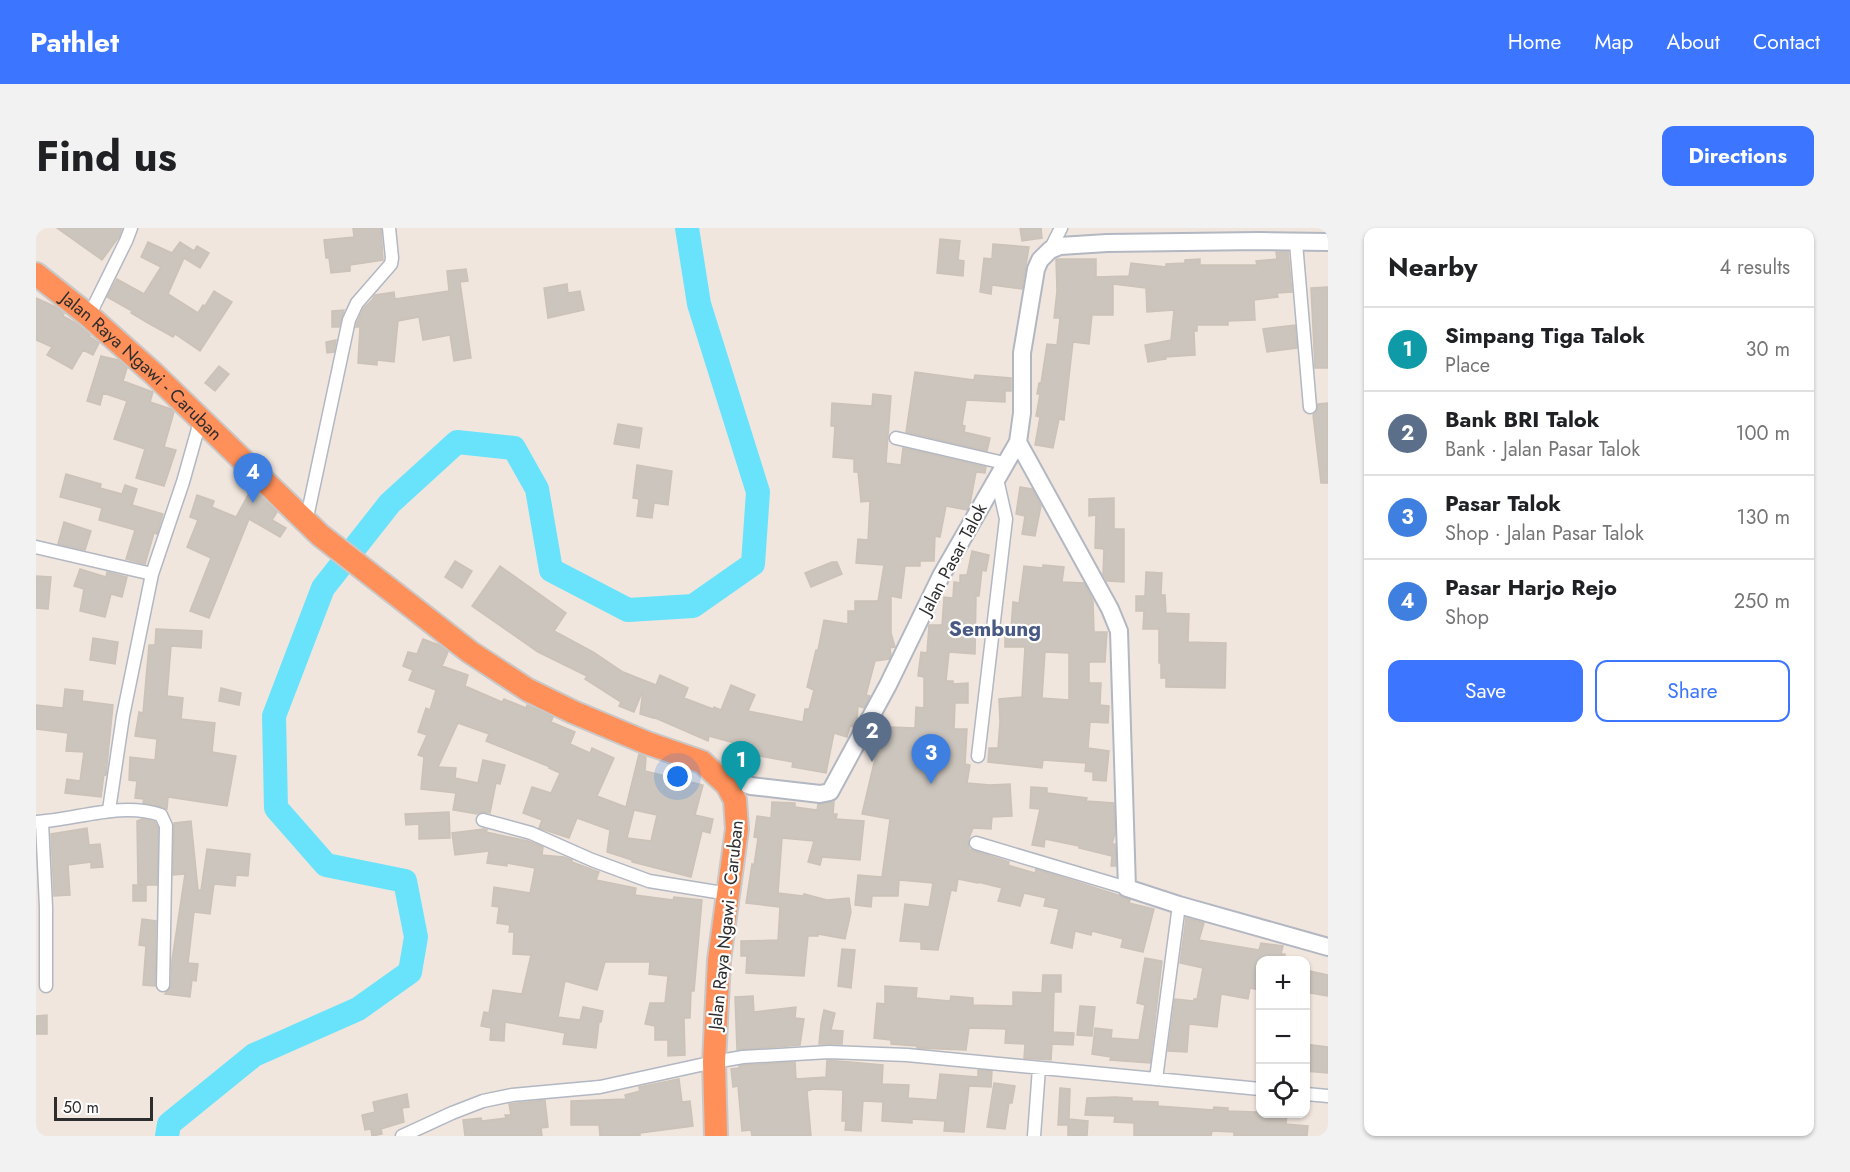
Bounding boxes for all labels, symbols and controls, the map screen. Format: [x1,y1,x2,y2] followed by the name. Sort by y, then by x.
[30,22,119,63] text: Pathlet
[1508,27,1561,57] text: Home
[1594,27,1634,57] text: Map
[1667,27,1720,57] text: About
[1753,27,1820,57] text: Contact
[36,126,177,187] text: Find us
[1662,126,1814,186] button: Directions
[1388,248,1477,286] text: Nearby
[1719,253,1790,282] text: 4 results
[54,284,228,446] street label: Jalan Raya Ngawi - Caruban
[1445,319,1645,351] text: Simpang Tiga Talok
[1402,335,1413,364] text: 1
[1745,335,1790,364] text: 30 m
[1445,351,1490,380] text: Place
[1445,403,1600,435] text: Bank BRI Talok
[1401,419,1414,448] text: 2
[1735,419,1790,448] text: 100 m
[1445,435,1640,464] text: Bank · Jalan Pasar Talok
[234,454,272,503] pin: 4
[1445,487,1561,519] text: Pasar Talok
[912,498,993,621] street label: Jalan Pasar Talok
[1401,503,1414,532] text: 3
[1736,503,1790,532] text: 130 m
[1445,519,1644,548] text: Shop · Jalan Pasar Talok
[1445,571,1617,603] text: Pasar Harjo Rejo
[1401,587,1414,616] text: 4
[1734,587,1790,616] text: 250 m
[1445,603,1489,632] text: Shop
[949,614,1041,644] district label: Sembung
[1388,660,1583,722] button: Save
[1595,660,1790,722] button: Share
[852,712,892,762] pin: 2
[912,734,950,784] pin: 3
[722,742,760,791] pin: 1
[663,762,692,791] your location
[702,819,750,1033] street label: Jalan Raya Ngawi - Caruban
[1256,956,1310,1118] map controls
[1256,956,1310,1010] button: +
[1256,1010,1310,1064] button: −
[1256,1064,1310,1118] button: locate
[54,1094,153,1122] scale bar
[63,1096,99,1119] text: 50 m

